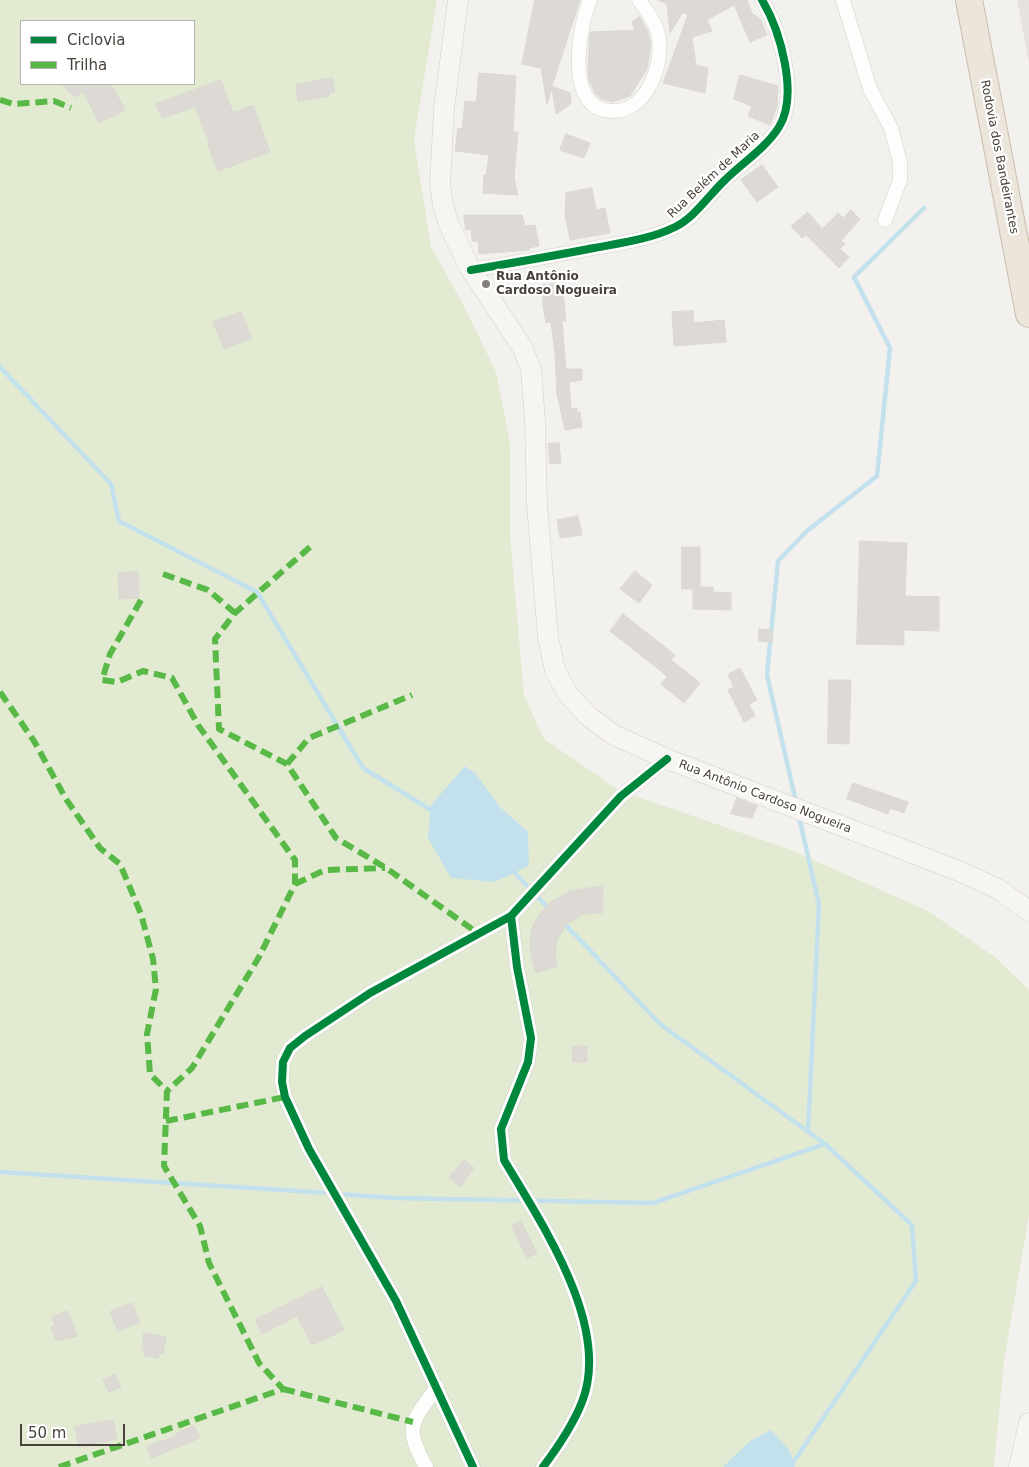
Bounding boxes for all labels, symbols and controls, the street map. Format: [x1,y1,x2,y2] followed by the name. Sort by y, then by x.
[20,20,195,85] legend
[67,31,125,49] text: Ciclovia
[67,56,107,74] text: Trilha
[977,79,1021,235] street label: Rodovia dos Bandeirantes
[665,129,763,221] street label: Rua Belém de Maria
[496,270,617,298] place label: Rua Antônio Cardoso Nogueira
[480,278,492,290] marker: Rua Antônio Cardoso Nogueira
[677,757,853,837] street label: Rua Antônio Cardoso Nogueira
[22,1414,128,1446] scale bar
[28,1424,66,1442] text: 50 m

